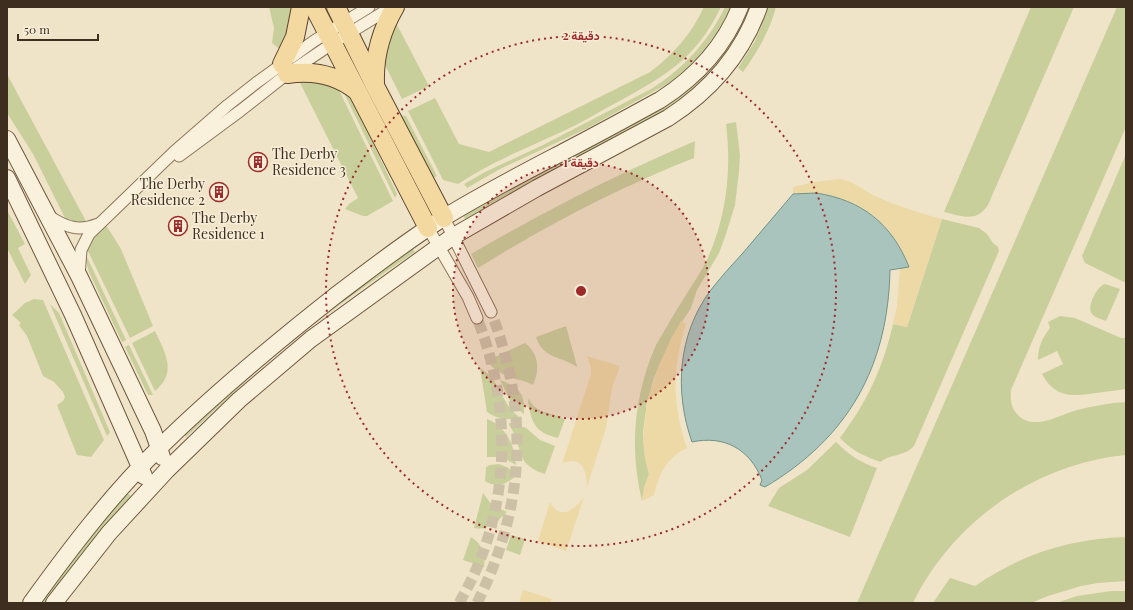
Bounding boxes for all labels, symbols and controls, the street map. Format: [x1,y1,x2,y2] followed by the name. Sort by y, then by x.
[18,16,98,42] scale bar
[24,21,50,37] text: 50 m
[562,27,600,43] text: 2 دقيقة
[272,144,346,179] place label: The Derby Residence 3
[247,151,269,173] building icon: The Derby Residence 3
[563,154,599,170] text: 1 دقيقة
[131,174,205,209] place label: The Derby Residence 2
[208,181,230,203] building icon: The Derby Residence 2
[192,208,265,243] place label: The Derby Residence 1
[167,215,189,237] building icon: The Derby Residence 1
[574,284,588,298] centre of rings

